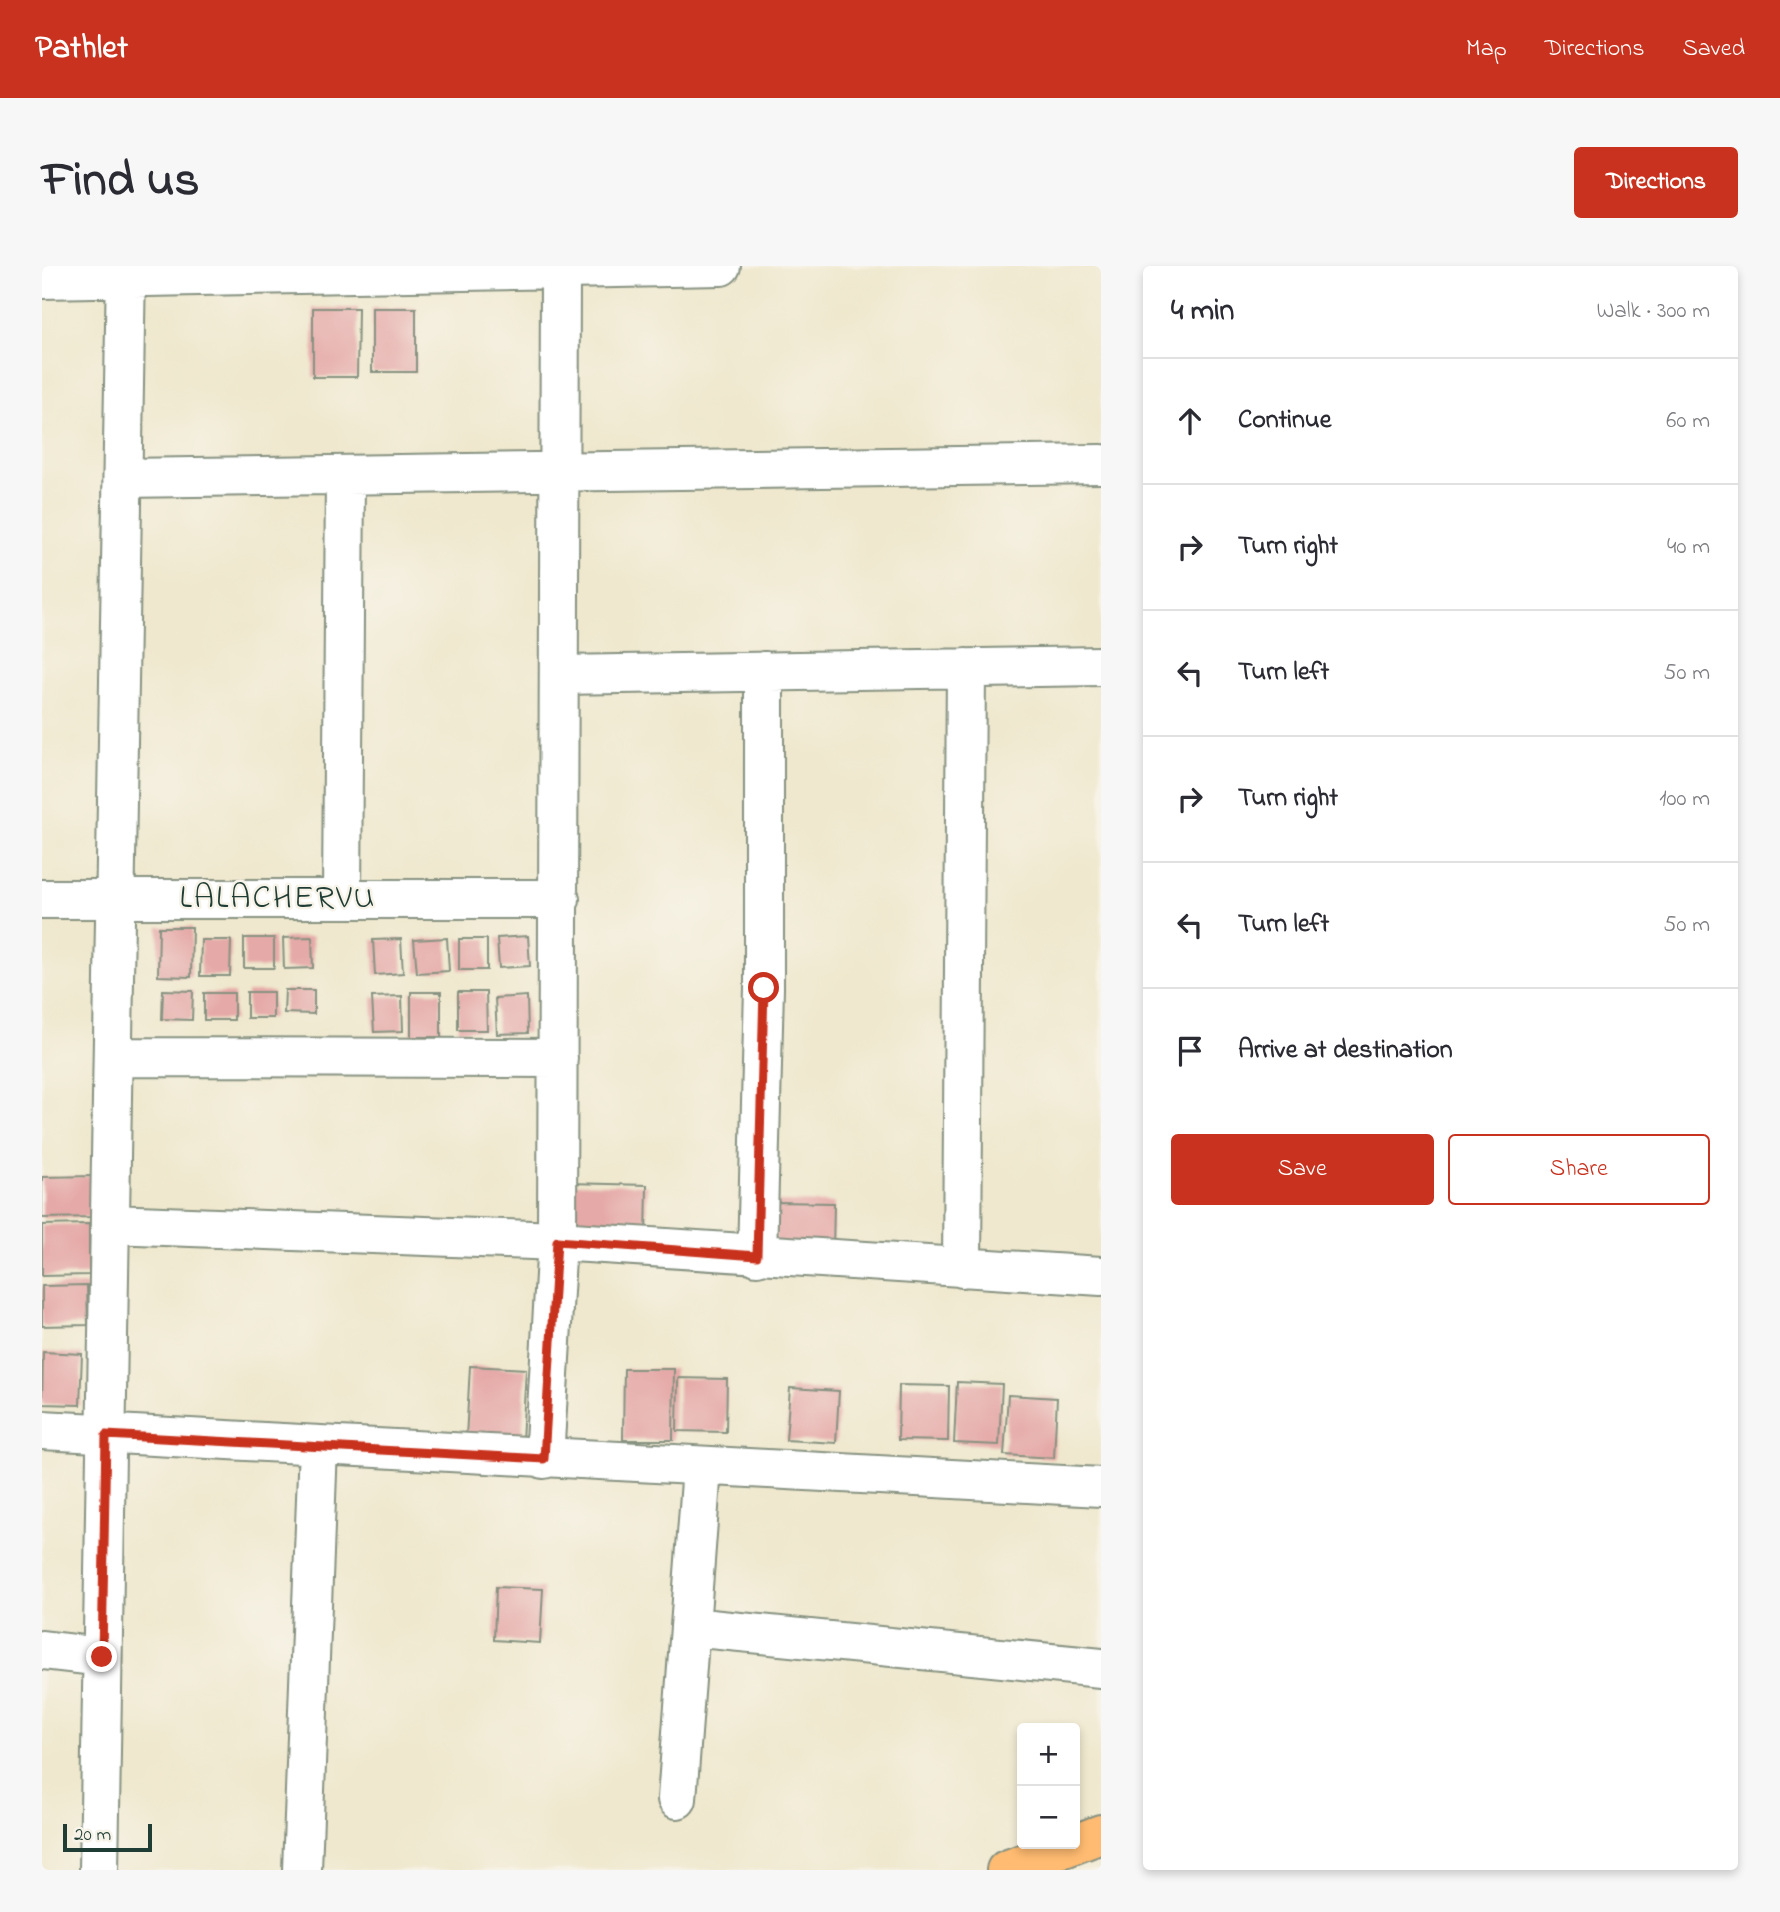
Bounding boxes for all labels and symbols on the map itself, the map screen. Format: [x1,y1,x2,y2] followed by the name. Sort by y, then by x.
[180,875,376,923] district label: LALACHERVU
[748,972,779,1003] route start
[86,1641,117,1672] route end
[63,1821,152,1853] scale bar

